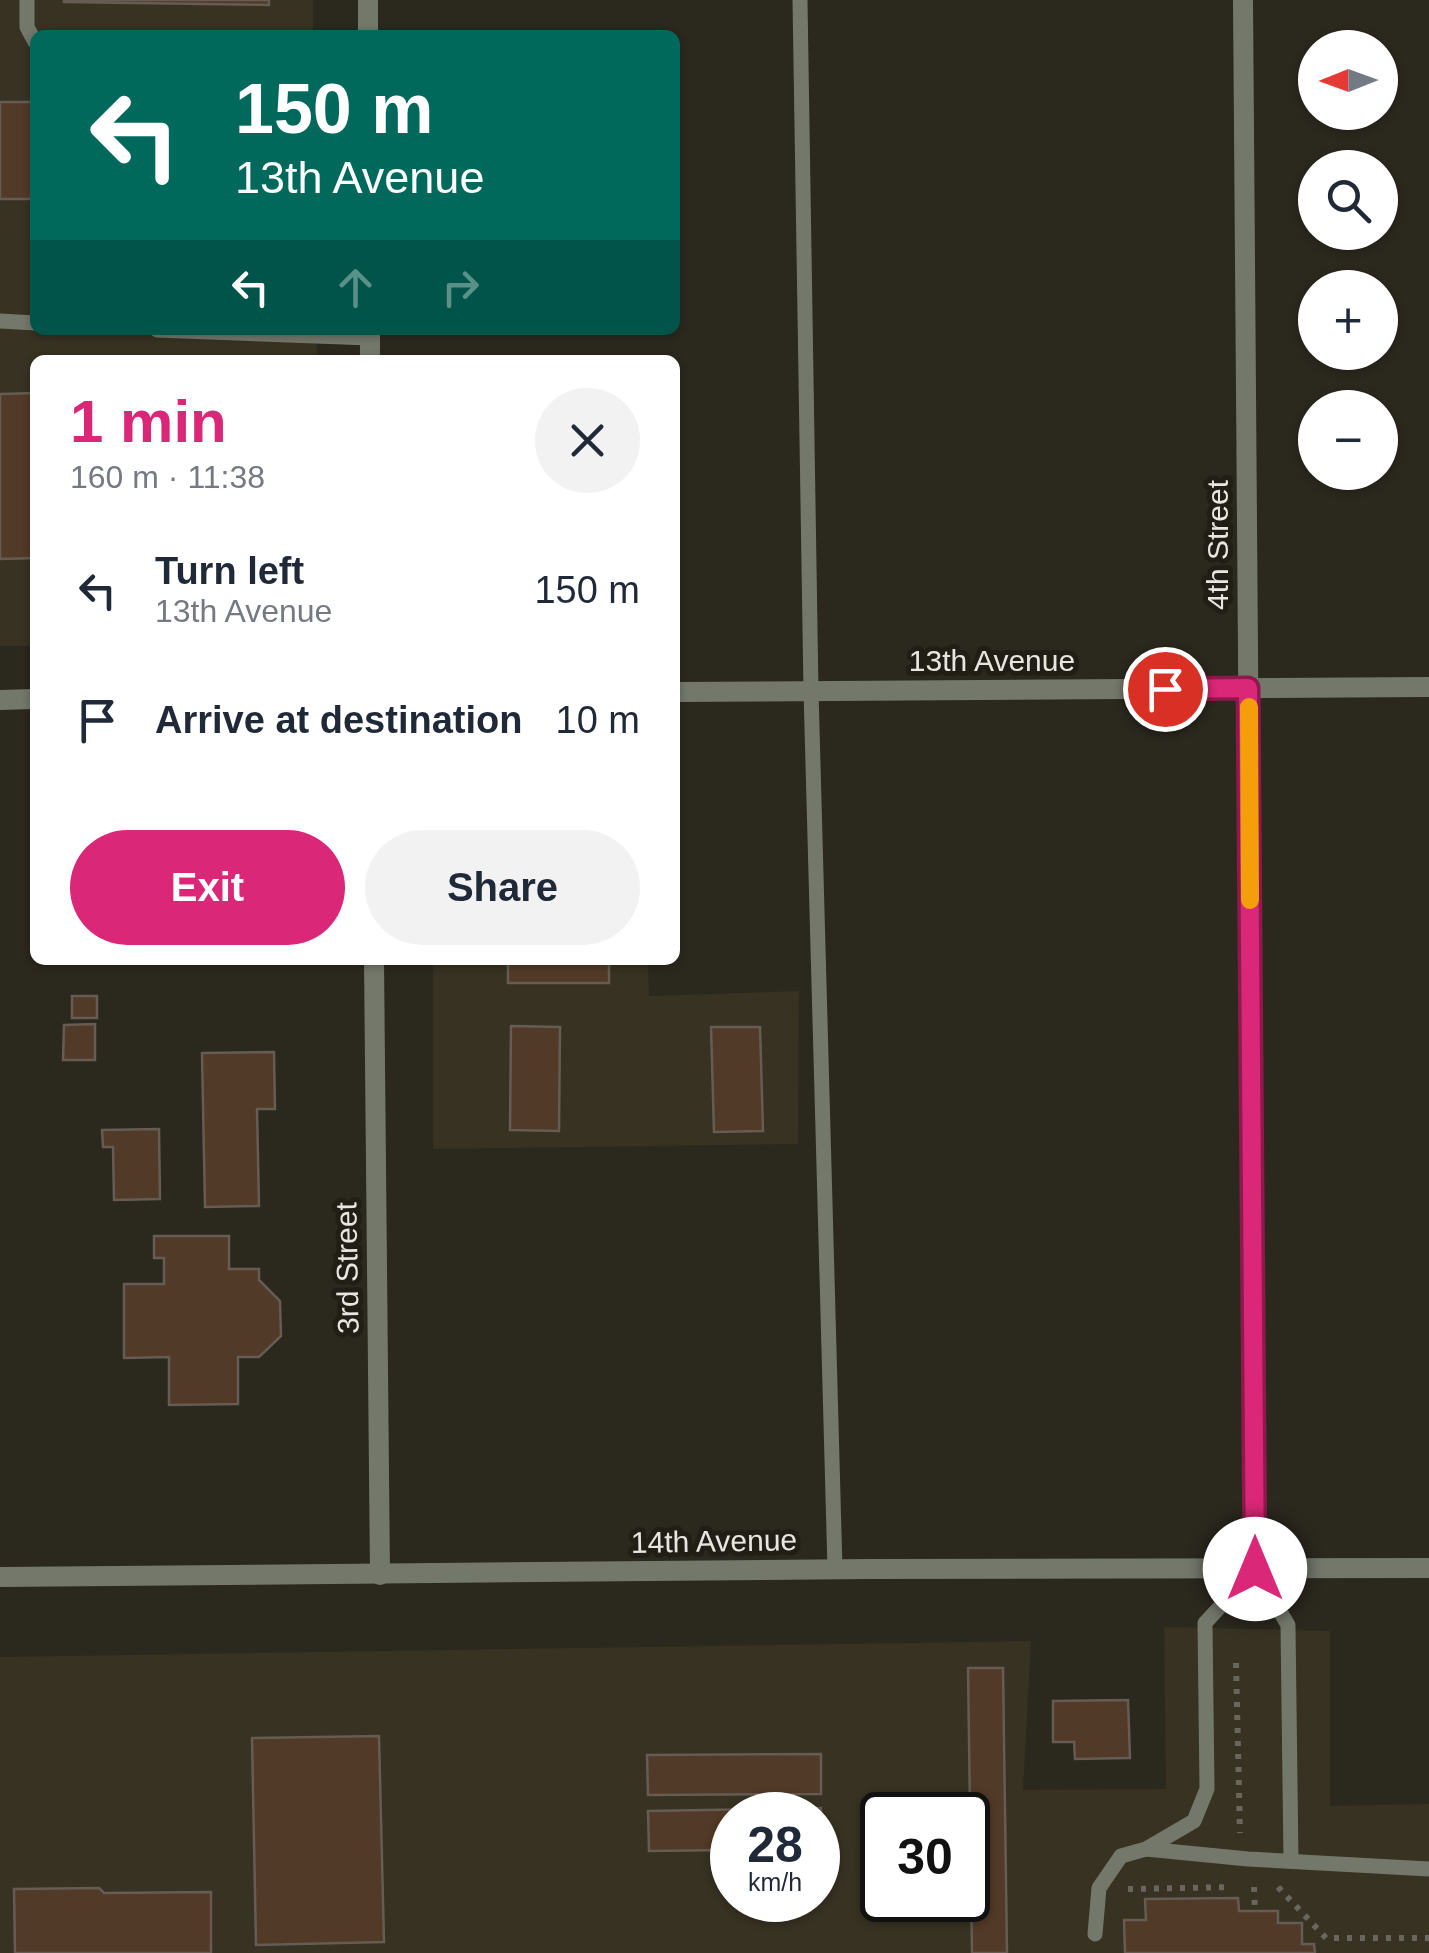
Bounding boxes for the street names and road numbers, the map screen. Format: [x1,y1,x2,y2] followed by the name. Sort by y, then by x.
[1201,479,1234,610] street label: 4th Street
[909,644,1075,677] street label: 13th Avenue
[329,1201,365,1334] street label: 3rd Street
[631,1523,797,1559] street label: 14th Avenue

